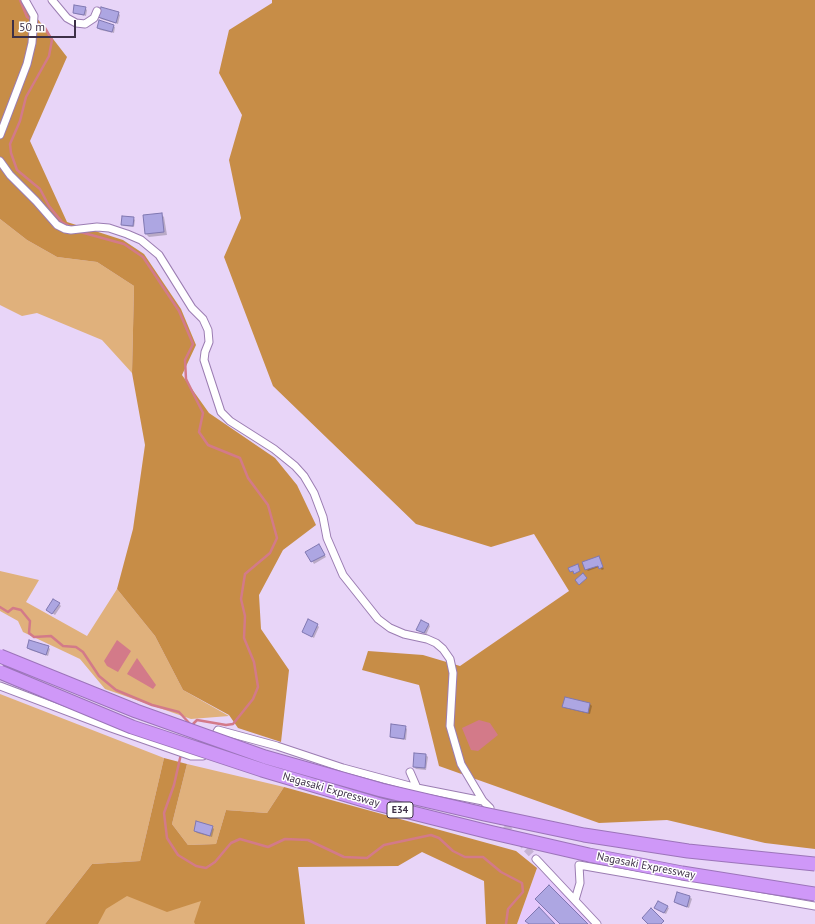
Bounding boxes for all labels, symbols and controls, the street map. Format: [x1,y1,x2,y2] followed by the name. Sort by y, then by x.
[14,12,78,38] scale bar
[19,19,45,34] text: 50 m
[281,770,381,810] street label: Nagasaki Expressway
[387,802,413,818] road number: E34
[596,850,696,882] street label: Nagasaki Expressway

